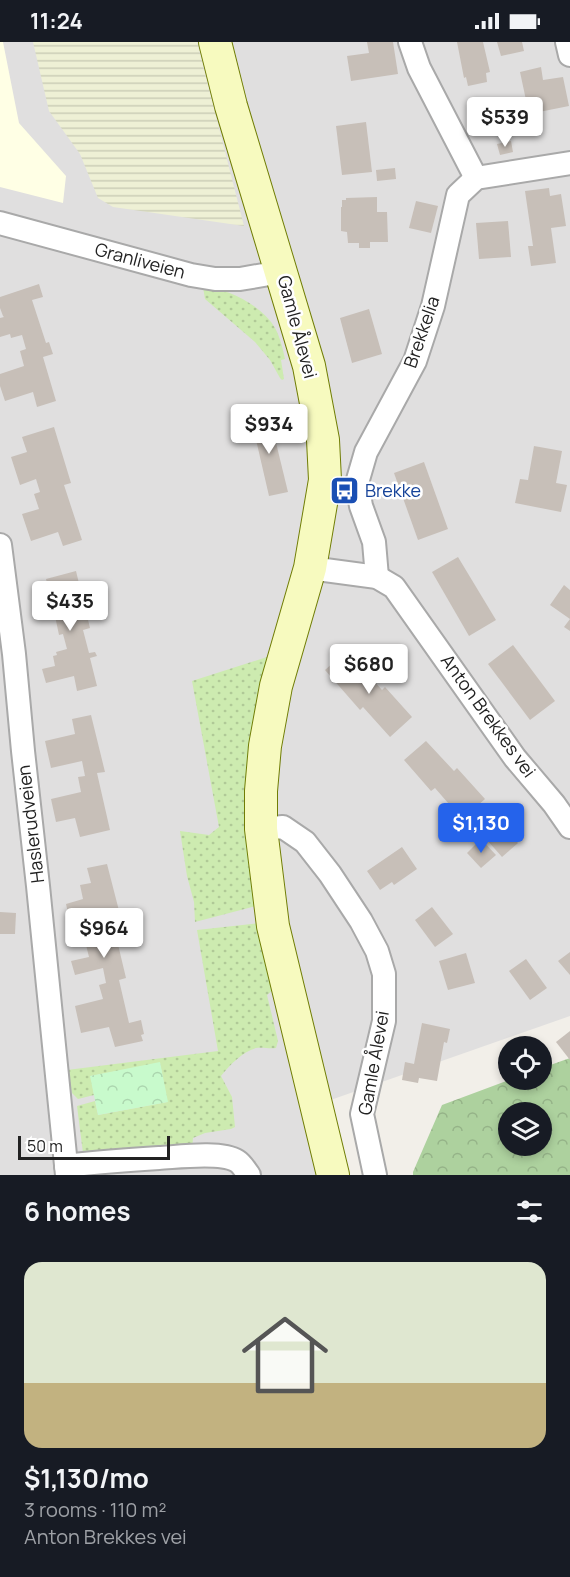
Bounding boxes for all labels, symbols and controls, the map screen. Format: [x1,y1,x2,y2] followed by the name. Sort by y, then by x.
[30,6,83,36] text: 11:24
[469,97,541,148] pin: $539
[481,103,529,130] text: $539
[93,236,188,284] street label: Granliveien
[273,273,323,381] street label: Gamle Ålevei
[398,293,445,371] street label: Brekkelia
[233,404,305,455] pin: $934
[245,410,293,437] text: $934
[328,475,360,507] bus stop icon: Brekke
[365,478,421,502] place label: Brekke
[34,581,106,632] pin: $435
[46,587,94,614] text: $435
[333,644,405,695] pin: $680
[436,649,542,782] street label: Anton Brekkes vei
[344,650,394,677] text: $680
[11,764,49,885] street label: Haslerudveien
[432,803,530,854] pin: $1,130
[452,809,510,836] text: $1,130
[68,908,140,959] pin: $964
[79,914,129,941] text: $964
[352,1009,394,1117] street label: Gamle Ålevei
[498,1036,552,1156] map controls
[498,1036,552,1090] button: locate
[498,1102,552,1156] button: layers
[18,1133,170,1160] scale bar
[27,1135,63,1157] text: 50 m
[24,1193,131,1229] text: 6 homes
[513,1195,546,1228] icon: filters
[231,1301,339,1409] icon: home
[24,1460,149,1496] text: $1,130/mo
[24,1496,166,1523] text: 3 rooms · 110 m²
[24,1523,187,1550] text: Anton Brekkes vei

